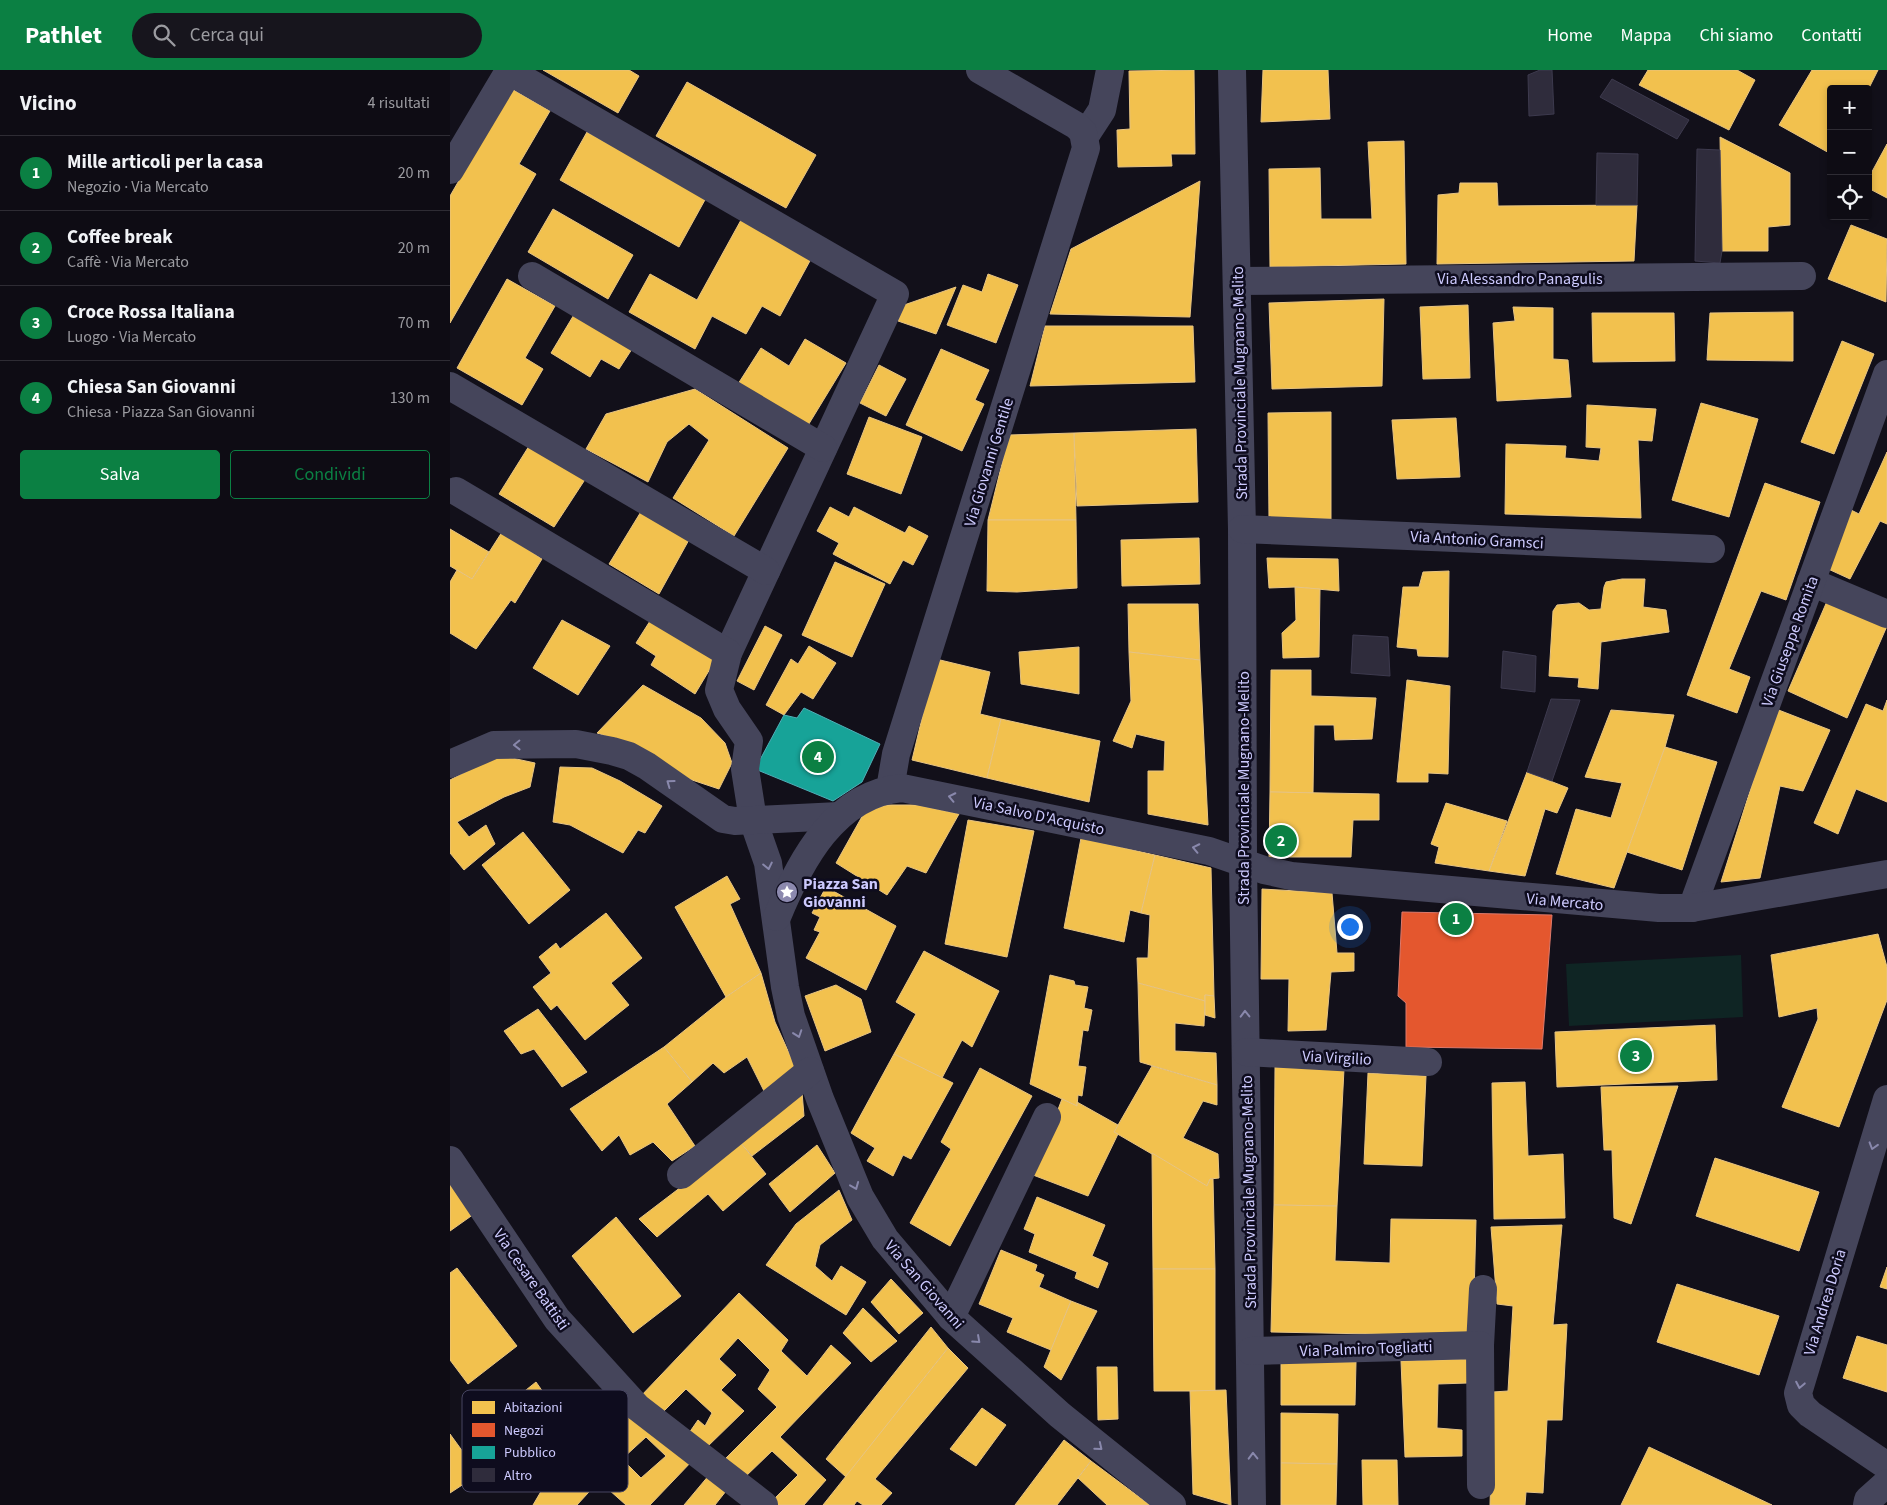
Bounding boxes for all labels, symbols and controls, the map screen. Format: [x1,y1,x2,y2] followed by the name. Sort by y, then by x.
[132,13,482,58] search box
[25,18,102,53] text: Pathlet
[150,21,178,49] icon: search
[190,22,264,49] text: Cerca qui
[1547,23,1593,48] text: Home
[1621,23,1672,48] text: Mappa
[1700,23,1773,48] text: Chi siamo
[1801,23,1862,48] text: Contatti
[1827,85,1872,220] map controls
[1827,85,1872,130] button: +
[20,88,77,118] text: Vicino
[368,92,430,114] text: 4 risultati
[1827,130,1872,175] button: −
[67,149,263,176] text: Mille articoli per la casa
[32,162,40,184] text: 1
[398,162,430,184] text: 20 m
[1827,175,1872,220] button: locate
[67,176,209,198] text: Negozio · Via Mercato
[67,224,173,251] text: Coffee break
[32,237,40,259] text: 2
[398,237,430,259] text: 20 m
[67,251,189,273] text: Caffè · Via Mercato
[1227,266,1253,500] street label: Strada Provinciale Mugnano-Melito
[1437,268,1603,290] street label: Via Alessandro Panagulis
[67,299,235,326] text: Croce Rossa Italiana
[32,312,40,334] text: 3
[398,312,430,334] text: 70 m
[67,326,196,348] text: Luogo · Via Mercato
[67,374,236,401] text: Chiesa San Giovanni
[32,387,40,409] text: 4
[390,387,430,409] text: 130 m
[959,395,1019,529] street label: Via Giovanni Gentile
[67,401,255,423] text: Chiesa · Piazza San Giovanni
[20,450,220,499] button: Salva
[230,450,430,499] button: Condividi
[1410,526,1544,554] street label: Via Antonio Gramsci
[1756,573,1824,710] street label: Via Giuseppe Romita
[1233,671,1255,905] street label: Strada Provinciale Mugnano-Melito
[802,738,834,776] pin: 4
[513,740,520,750] one-way arrow
[666,780,676,789] one-way arrow
[971,791,1107,841] street label: Via Salvo D'Acquisto
[947,792,956,803] one-way arrow
[1265,822,1297,860] pin: 2
[1192,844,1201,854] one-way arrow
[762,861,773,870] one-way arrow
[803,873,878,913] place label: Piazza San Giovanni
[775,880,799,904] place icon: Piazza San Giovanni
[1525,888,1604,916] street label: Via Mercato
[1440,900,1472,938] pin: 1
[1337,914,1363,940] your location
[1240,1010,1251,1018] one-way arrow
[792,1030,802,1038] one-way arrow
[1620,1037,1652,1075] pin: 3
[1302,1045,1372,1071] street label: Via Virgilio
[1236,1075,1262,1309] street label: Strada Provinciale Mugnano-Melito
[1868,1141,1878,1149] one-way arrow
[849,1181,859,1190] one-way arrow
[488,1224,574,1335] street label: Via Cesare Battisti
[880,1236,969,1334] street label: Via San Giovanni
[1798,1246,1852,1358] street label: Via Andrea Doria
[971,1334,980,1343] one-way arrow
[1299,1336,1433,1362] street label: Via Palmiro Togliatti
[1795,1380,1806,1389] one-way arrow
[462,1390,628,1492] legend
[504,1398,562,1418] text: Abitazioni
[504,1421,544,1441] text: Negozi
[1094,1441,1103,1450] one-way arrow
[504,1443,556,1463] text: Pubblico
[1247,1452,1258,1460] one-way arrow
[504,1466,532,1486] text: Altro

